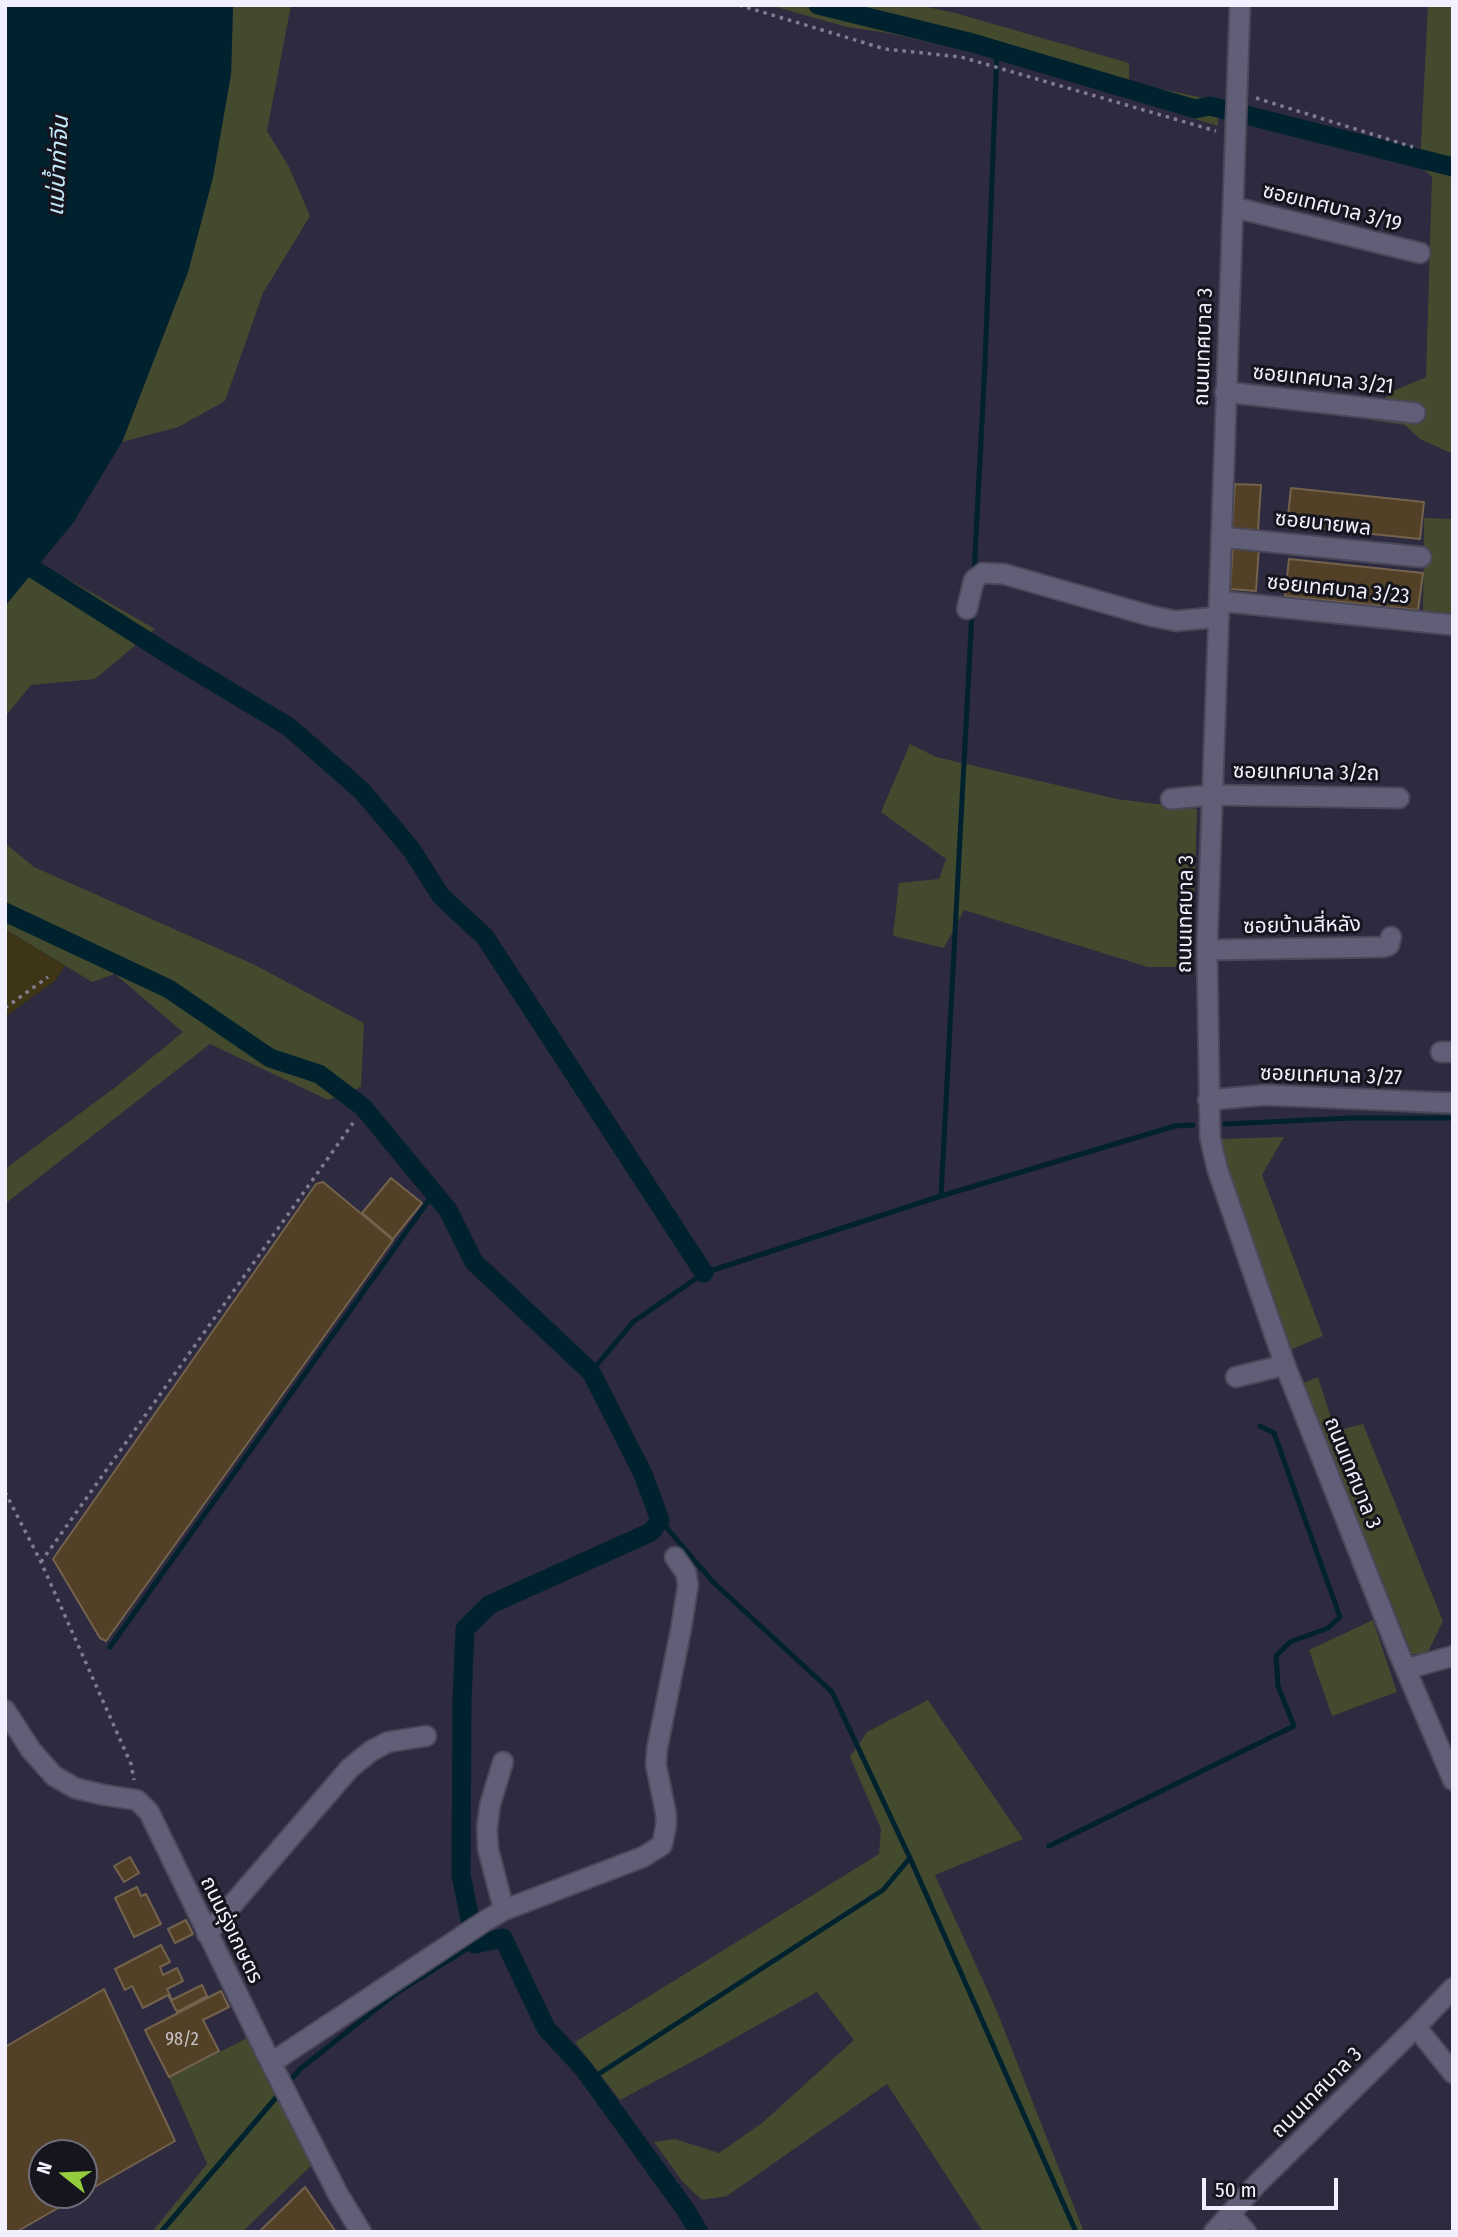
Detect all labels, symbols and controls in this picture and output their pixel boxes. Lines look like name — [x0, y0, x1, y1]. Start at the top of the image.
water label: แม่น้ำท่าจีน — [43, 115, 75, 217]
street label: ซอยเทศบาล 3/19 — [1260, 179, 1404, 237]
street label: ถนนเทศบาล 3 — [1189, 288, 1219, 406]
street label: ซอยเทศบาล 3/21 — [1251, 360, 1395, 400]
street label: ซอยนายพล — [1274, 506, 1372, 542]
street label: ซอยเทศบาล 3/23 — [1265, 570, 1411, 610]
street label: ซอยเทศบาล 3/2ถ — [1233, 759, 1379, 787]
street label: ถนนเทศบาล 3 — [1172, 855, 1200, 973]
street label: ซอยบ้านสี่หลัง — [1243, 912, 1361, 940]
street label: ซอยเทศบาล 3/27 — [1260, 1061, 1402, 1091]
street label: ถนนเทศบาล 3 — [1318, 1413, 1386, 1533]
street label: ถนนรุ่งเกษตร — [194, 1872, 268, 1988]
house number: 98/2 — [165, 2029, 199, 2051]
street label: ถนนเทศบาล 3 — [1266, 2042, 1368, 2144]
north arrow — [28, 2139, 98, 2209]
text: N — [32, 2159, 57, 2177]
scale bar — [1206, 2164, 1342, 2208]
text: 50 m — [1215, 2177, 1257, 2203]

